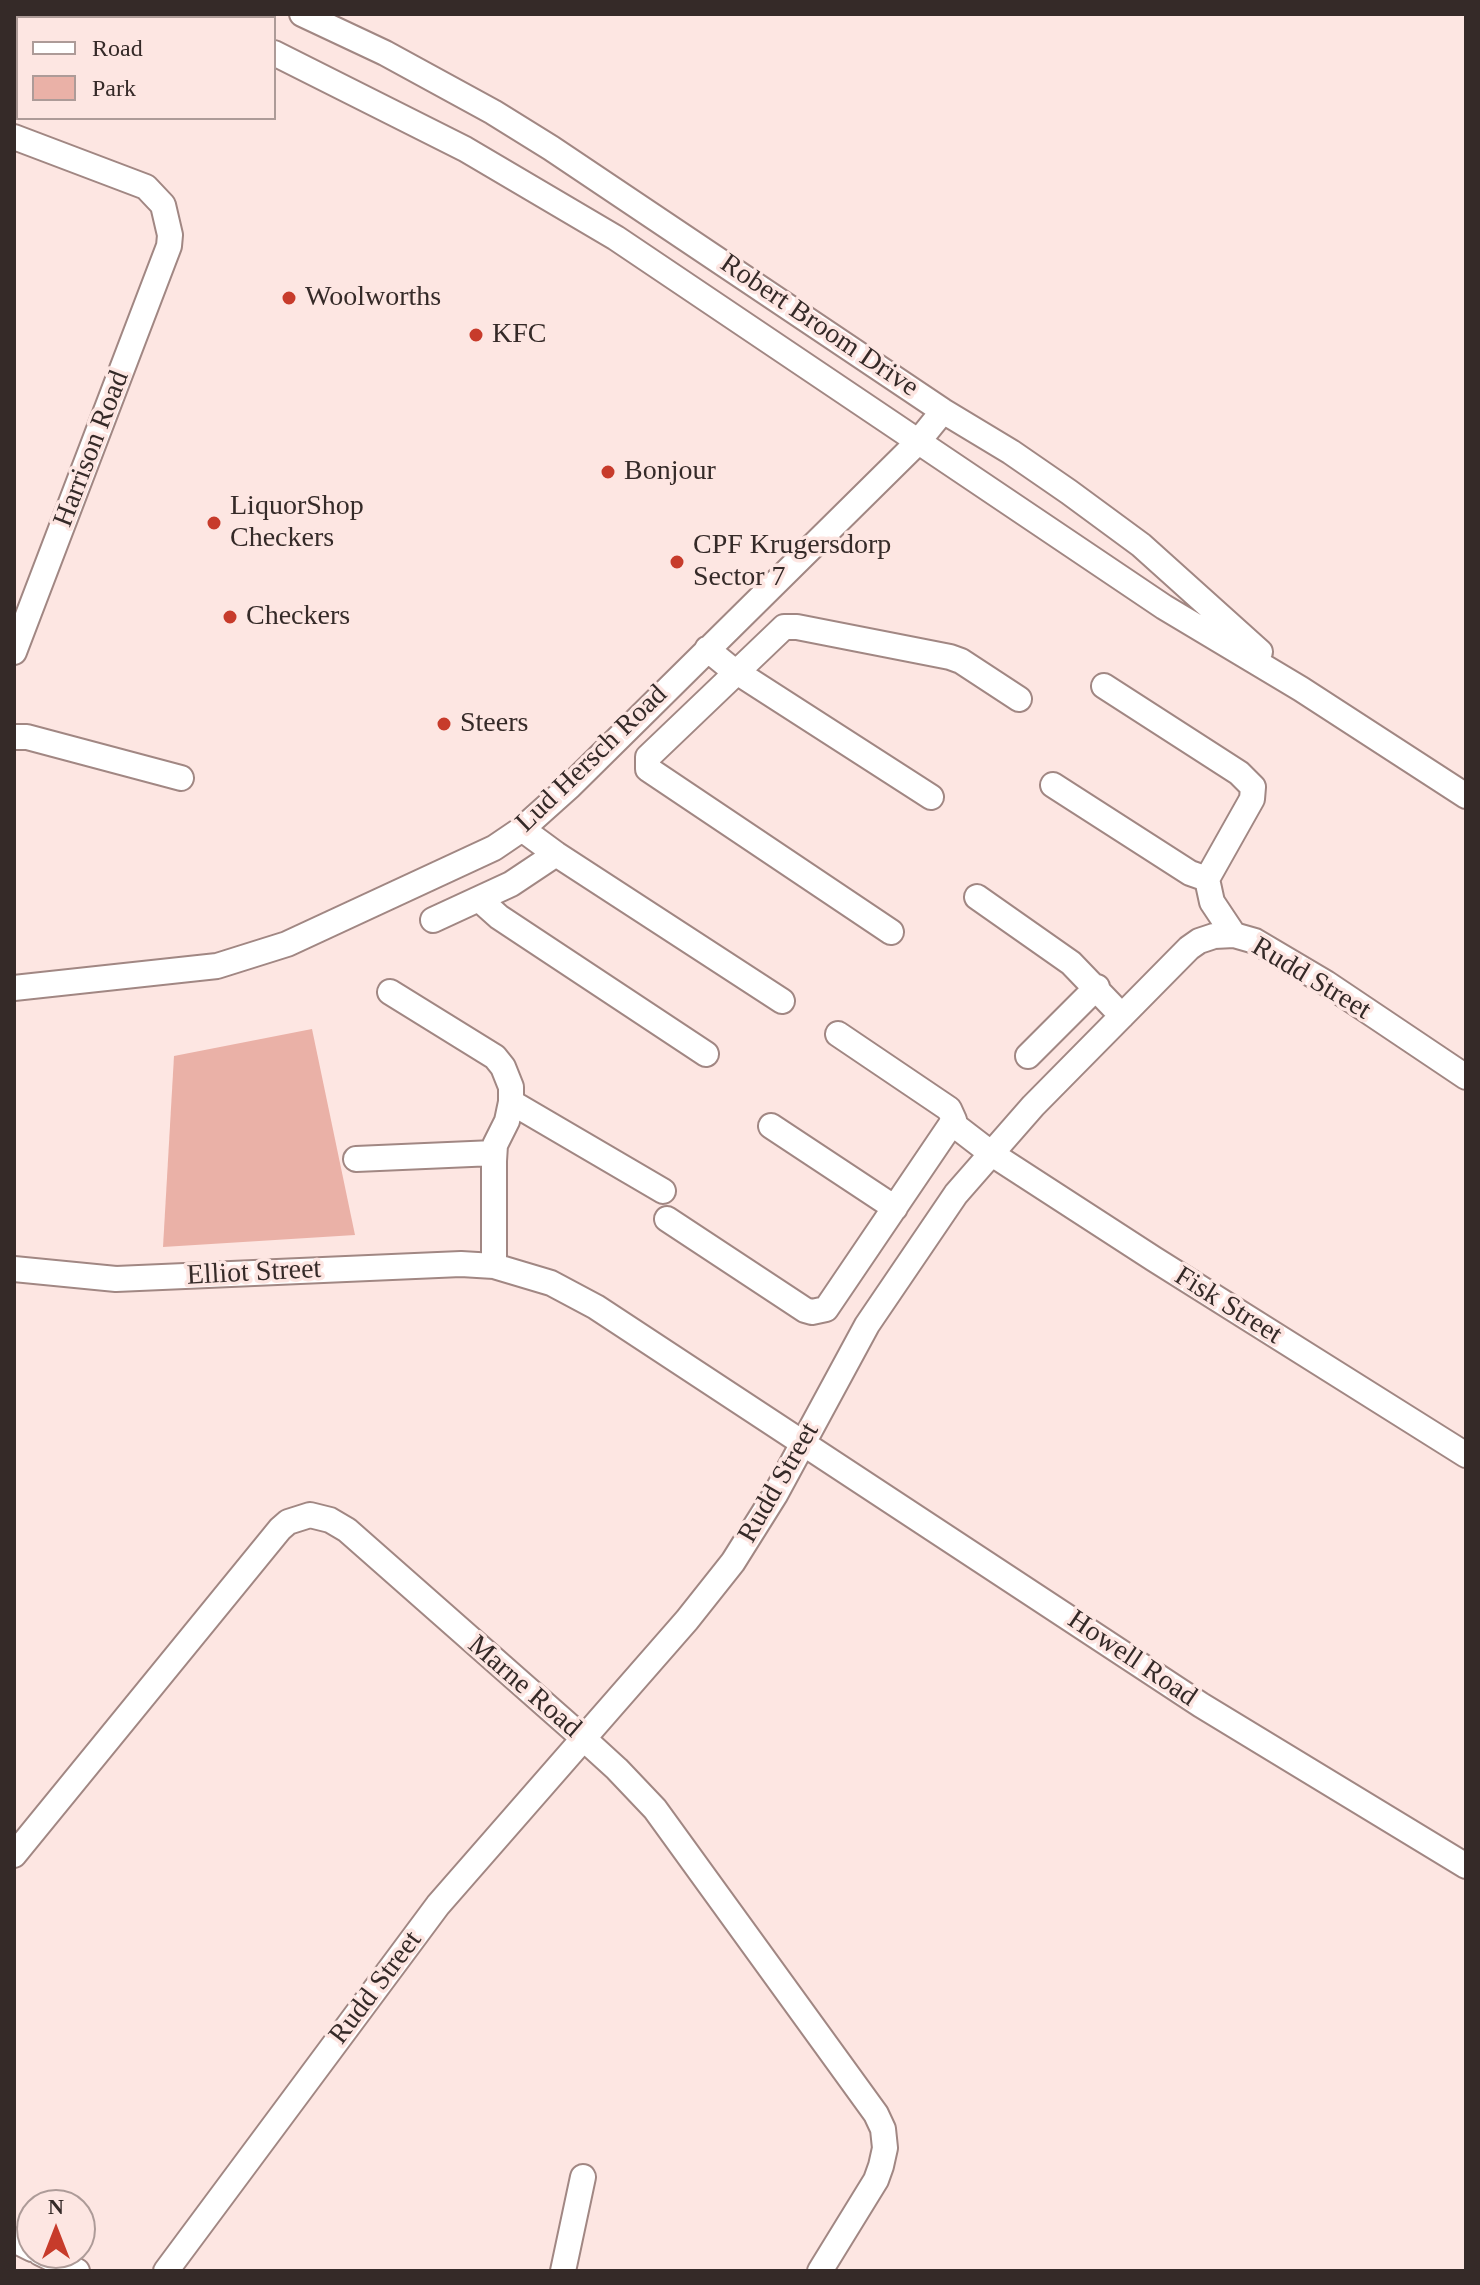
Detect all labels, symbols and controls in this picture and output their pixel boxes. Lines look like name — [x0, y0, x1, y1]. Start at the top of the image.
legend — [16, 16, 276, 120]
text: Road — [92, 35, 143, 61]
text: Park — [92, 75, 136, 101]
street label: Robert Broom Drive — [714, 247, 924, 405]
place label: Woolworths — [305, 281, 441, 315]
marker: Woolworths — [280, 289, 298, 307]
place label: KFC — [492, 318, 546, 352]
marker: KFC — [467, 326, 485, 344]
street label: Harrison Road — [47, 366, 137, 532]
place label: Bonjour — [624, 455, 716, 489]
marker: Bonjour — [599, 463, 617, 481]
place label: LiquorShop Checkers — [230, 490, 364, 556]
marker: LiquorShop Checkers — [205, 514, 223, 532]
place label: CPF Krugersdorp Sector 7 — [693, 529, 891, 595]
marker: CPF Krugersdorp Sector 7 — [668, 553, 686, 571]
place label: Checkers — [246, 600, 350, 634]
marker: Checkers — [221, 608, 239, 626]
street label: Lud Hersch Road — [509, 678, 675, 840]
place label: Steers — [460, 707, 528, 741]
marker: Steers — [435, 715, 453, 733]
street label: Rudd Street — [1245, 930, 1377, 1028]
street label: Elliot Street — [186, 1253, 322, 1293]
street label: Fisk Street — [1168, 1260, 1288, 1352]
street label: Rudd Street — [731, 1417, 827, 1549]
street label: Howell Road — [1061, 1604, 1203, 1714]
street label: Marne Road — [460, 1629, 588, 1745]
street label: Rudd Street — [323, 1925, 429, 2051]
north arrow — [16, 2189, 96, 2269]
text: N — [48, 2194, 64, 2219]

